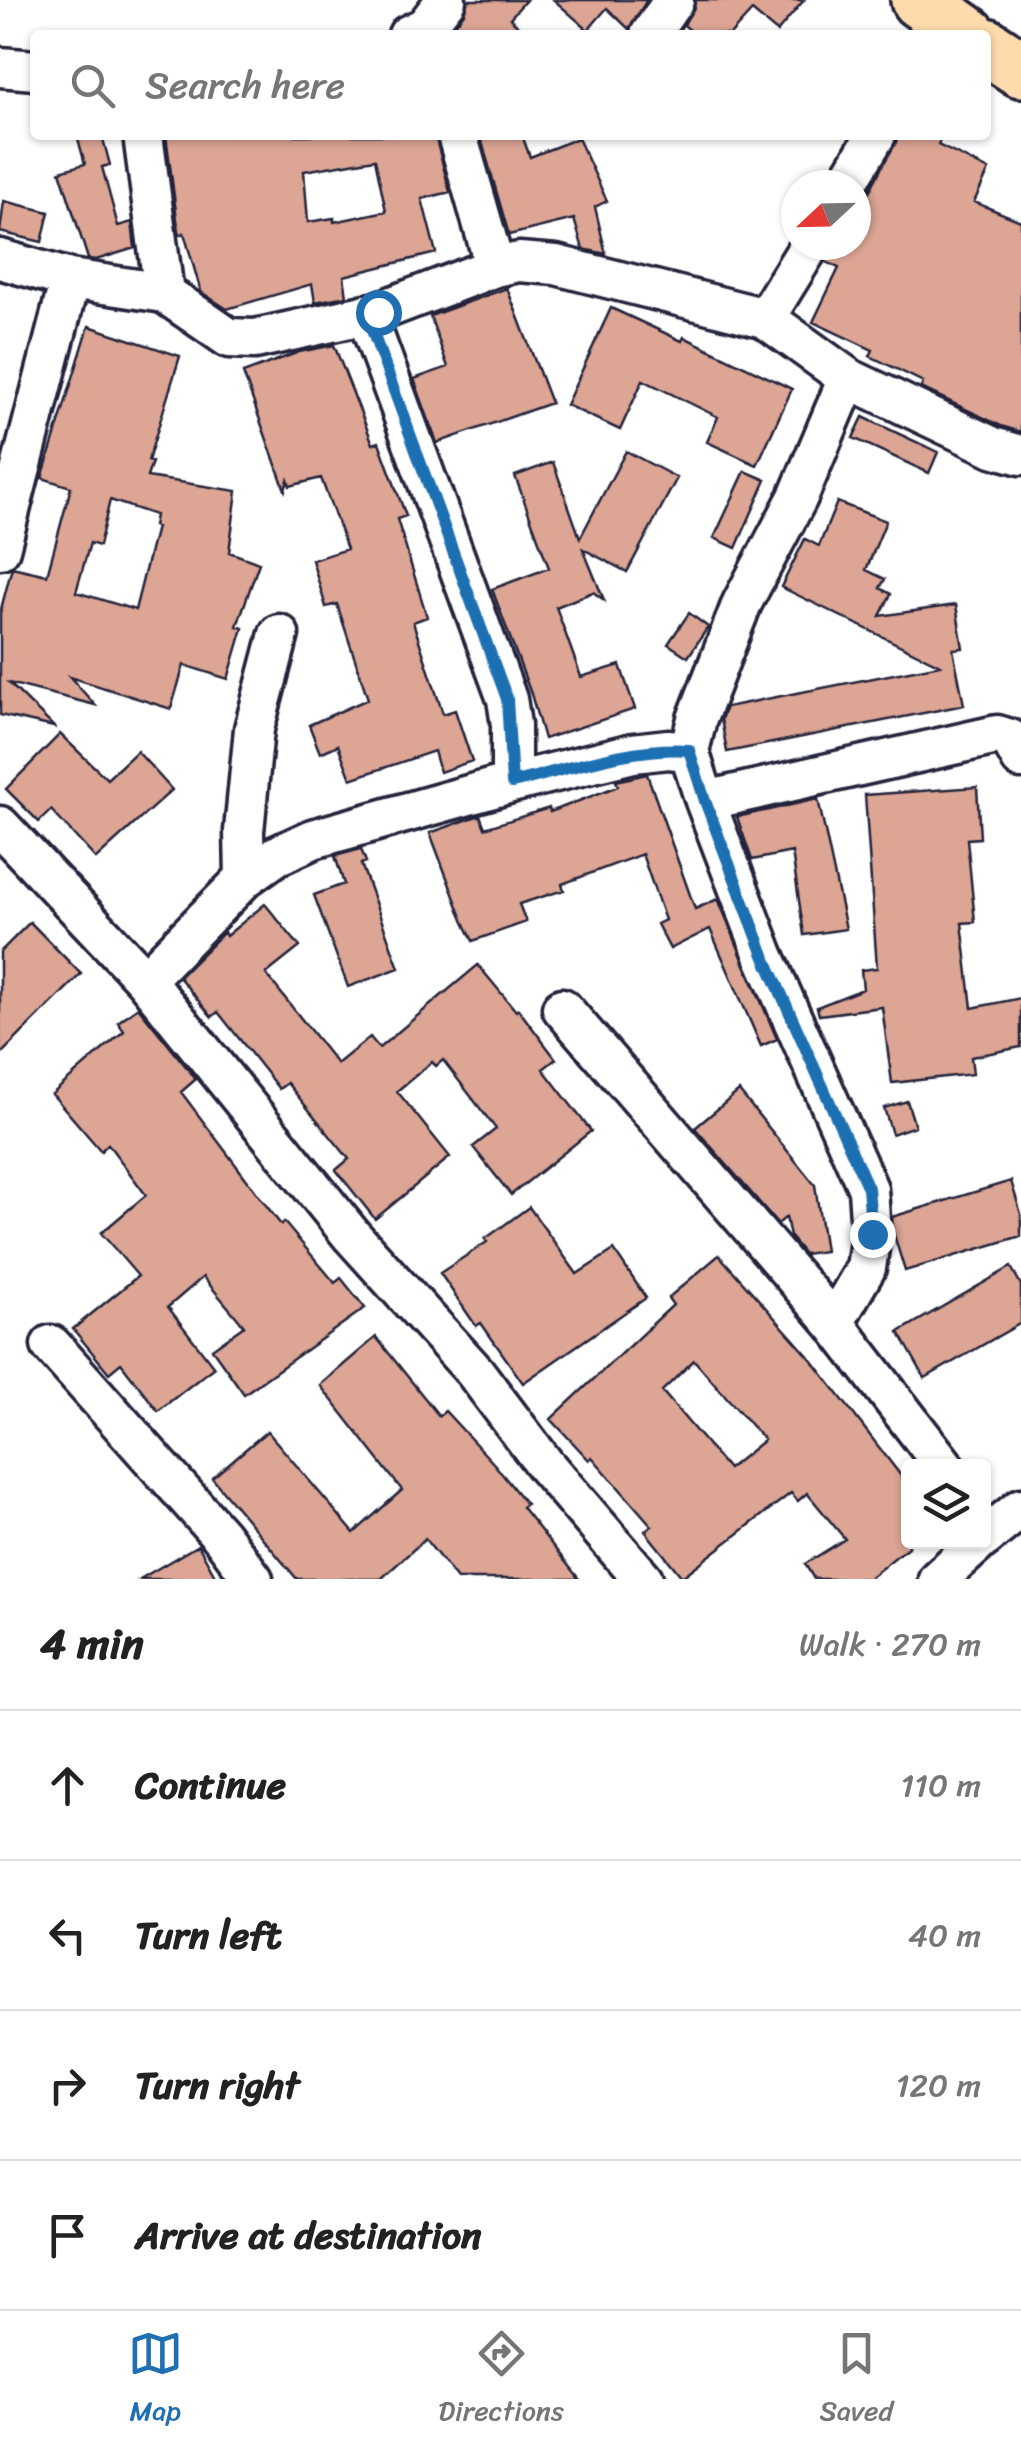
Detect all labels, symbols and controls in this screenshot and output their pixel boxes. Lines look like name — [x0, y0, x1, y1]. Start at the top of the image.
search box — [30, 30, 991, 140]
text: Search here — [145, 52, 345, 119]
icon: search — [65, 58, 120, 113]
north arrow — [781, 170, 871, 260]
route start — [356, 290, 402, 336]
route end — [850, 1212, 896, 1258]
map controls — [901, 1459, 991, 1549]
button: layers — [901, 1459, 991, 1549]
text: 4 min — [40, 1607, 144, 1681]
text: Walk · 270 m — [799, 1616, 981, 1673]
text: Continue — [135, 1752, 286, 1819]
text: 110 m — [900, 1757, 981, 1814]
icon: ahead — [40, 1758, 95, 1813]
text: Turn left — [135, 1902, 281, 1969]
text: 40 m — [908, 1907, 981, 1964]
icon: left — [40, 1908, 95, 1963]
text: Turn right — [135, 2052, 300, 2119]
text: 120 m — [896, 2057, 981, 2114]
icon: right — [40, 2058, 95, 2113]
text: Arrive at destination — [135, 2202, 482, 2269]
icon: arrive — [40, 2208, 95, 2263]
tab: Map — [128, 2326, 183, 2435]
tab: Directions — [438, 2326, 564, 2435]
tab: Saved — [819, 2326, 893, 2435]

